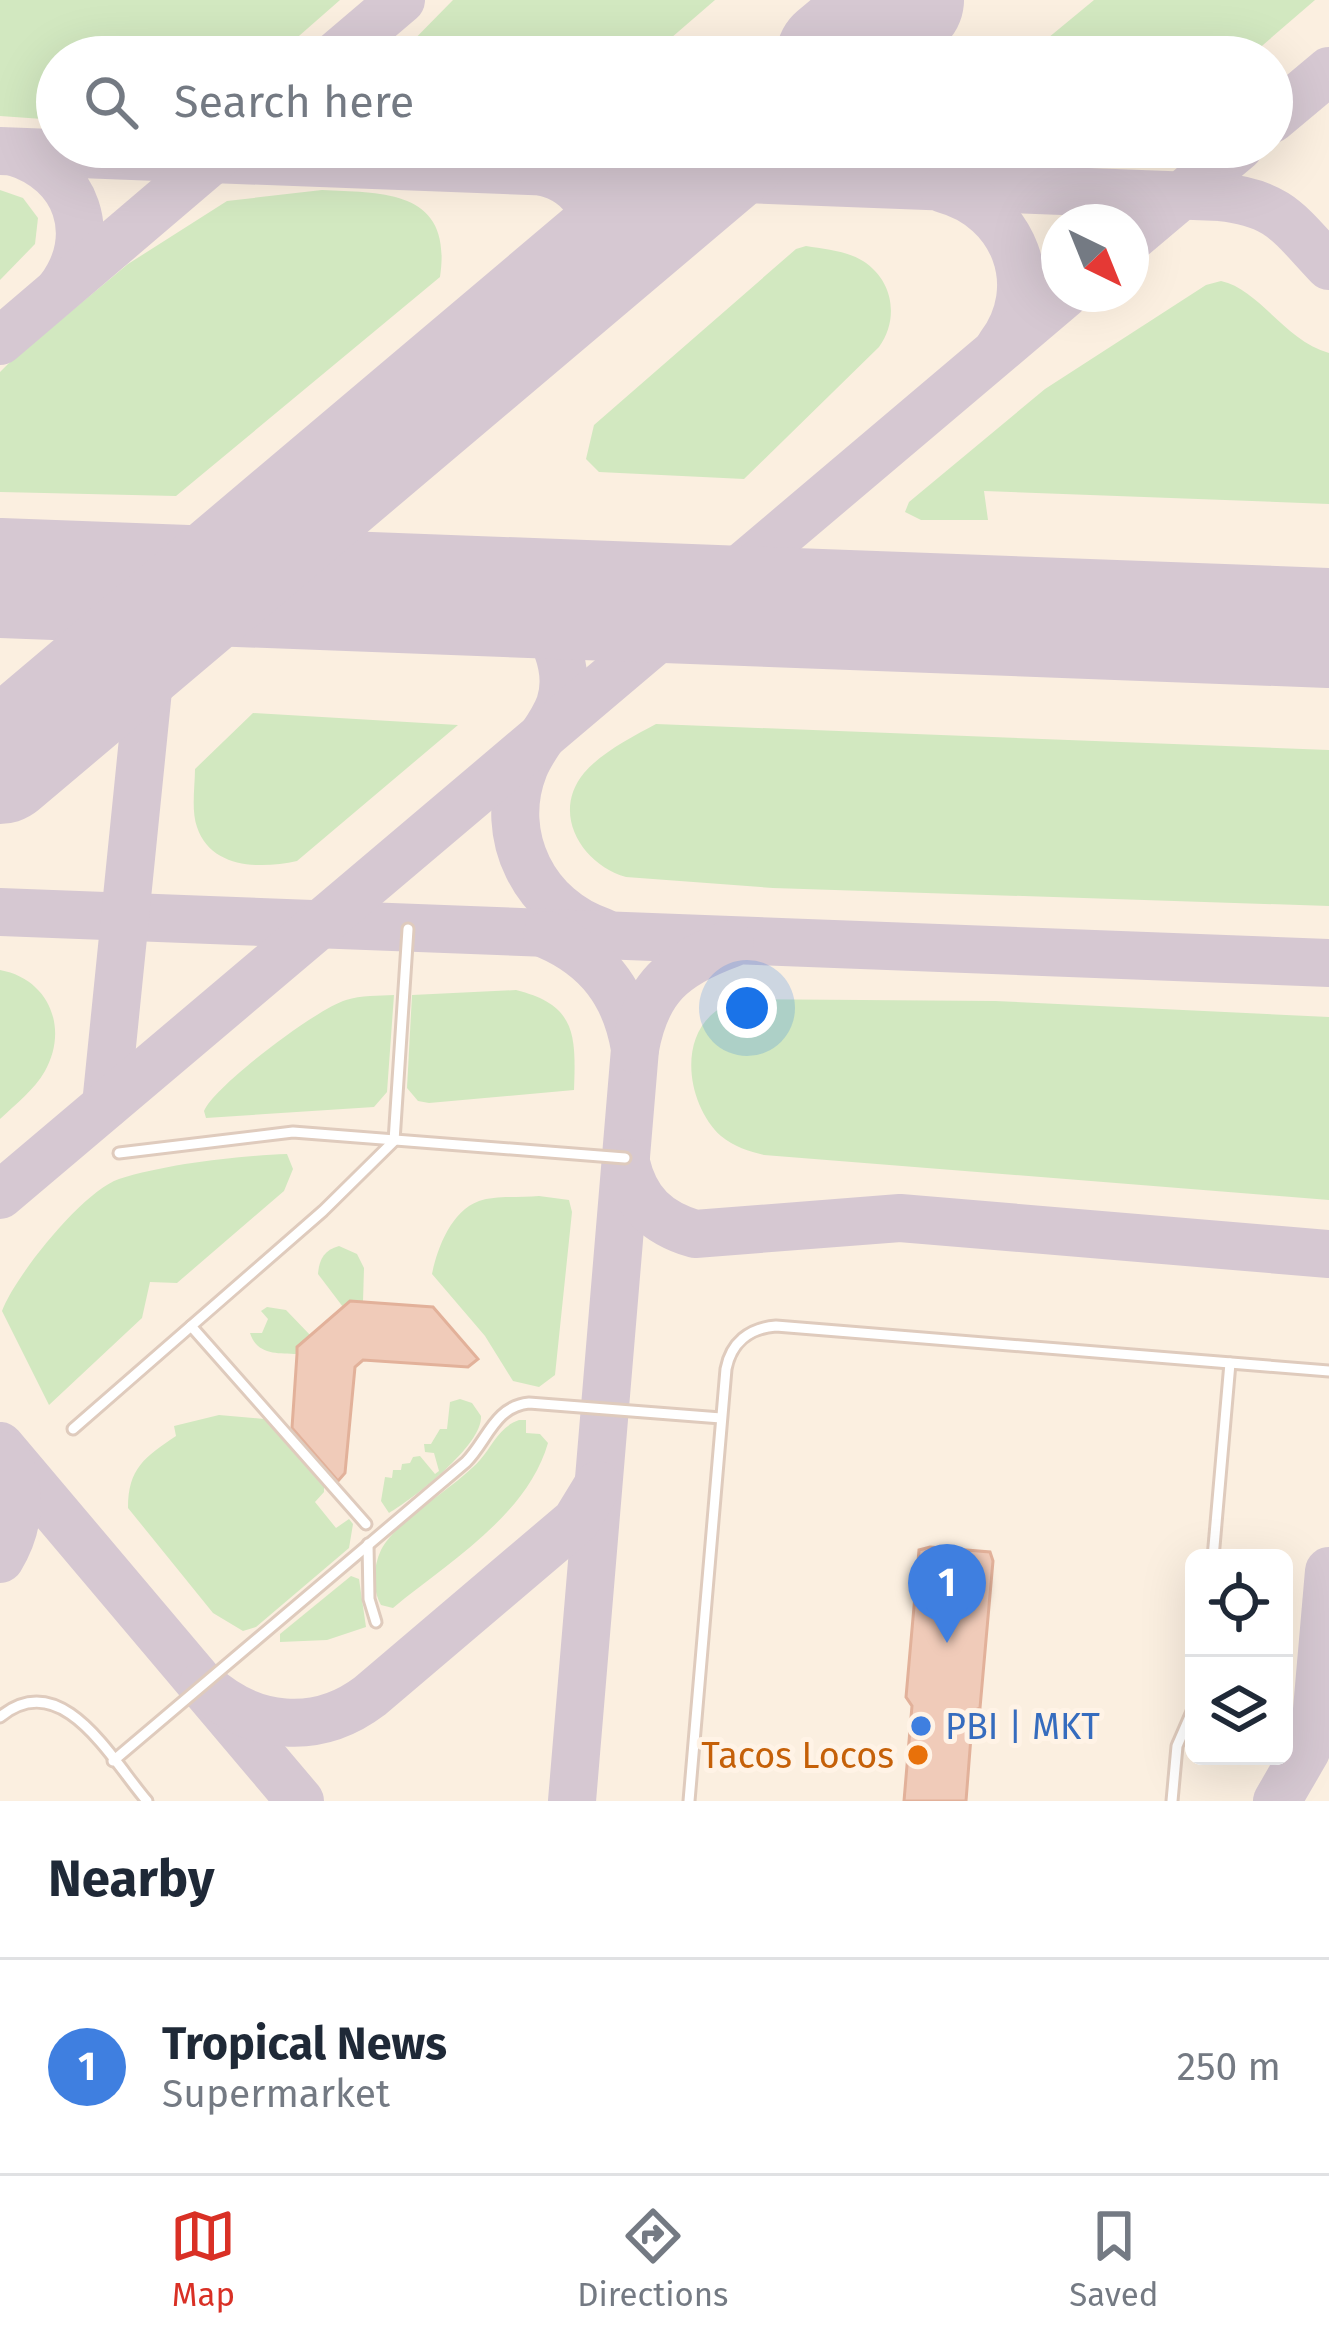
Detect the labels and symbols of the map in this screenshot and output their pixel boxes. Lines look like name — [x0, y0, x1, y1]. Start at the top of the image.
north arrow — [1041, 204, 1149, 312]
your location — [717, 978, 777, 1038]
pin: 1 — [908, 1544, 986, 1643]
place label: PBI | MKT — [945, 1705, 1100, 1749]
marker: PBI | MKT — [908, 1713, 934, 1739]
place label: Tacos Locos — [701, 1734, 894, 1778]
marker: Tacos Locos — [905, 1742, 931, 1768]

